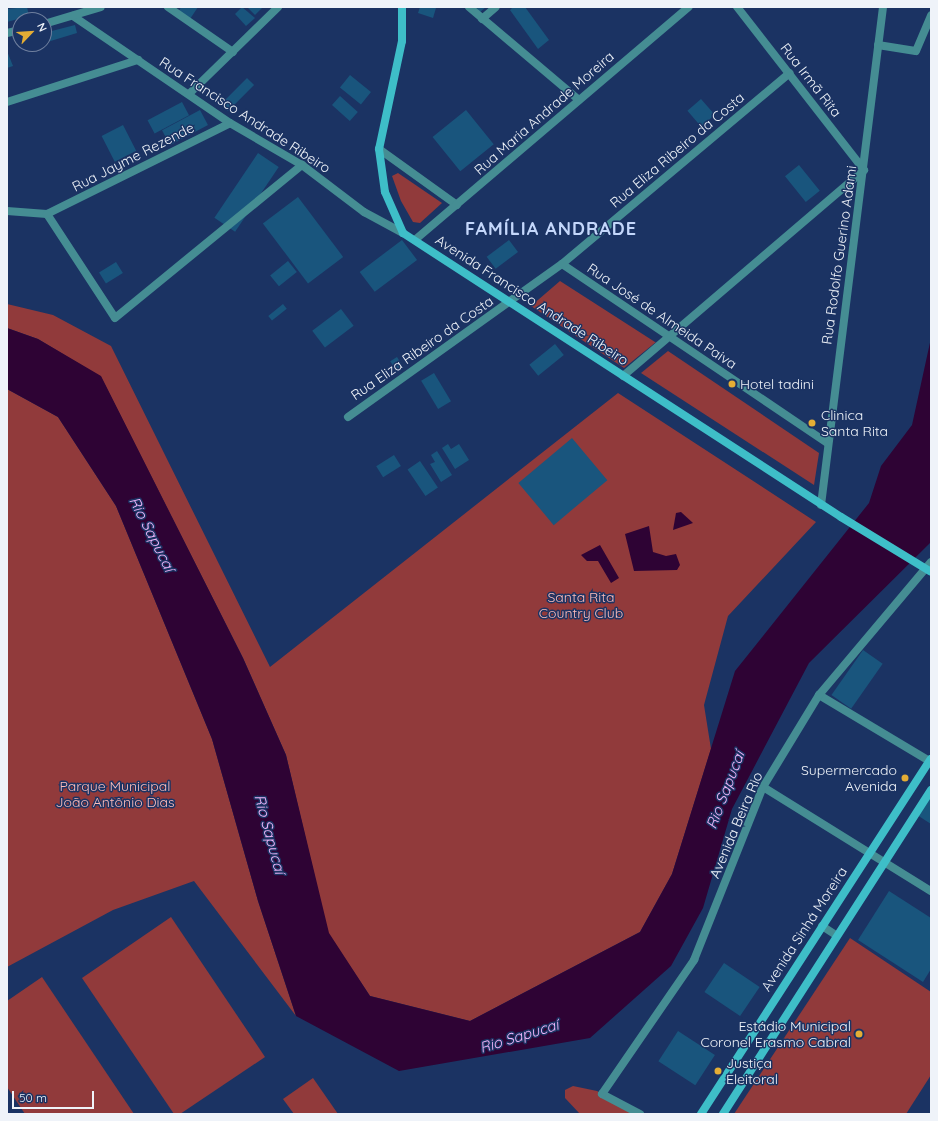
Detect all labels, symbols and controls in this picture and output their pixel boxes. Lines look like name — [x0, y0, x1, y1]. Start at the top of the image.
north arrow — [12, 12, 52, 52]
text: N — [34, 21, 50, 34]
street label: Rua Irmã Rita — [777, 40, 845, 120]
street label: Rua Maria Andrade Moreira — [471, 48, 617, 178]
street label: Rua Francisco Andrade Ribeiro — [156, 53, 334, 177]
street label: Rua Eliza Ribeiro da Costa — [606, 89, 748, 211]
street label: Rua Jayme Rezende — [69, 119, 197, 195]
street label: Rua Rodolfo Guerino Adami — [818, 165, 860, 345]
district label: FAMÍLIA ANDRADE — [465, 218, 637, 240]
street label: Avenida Francisco Andrade Ribeiro — [432, 231, 632, 369]
street label: Rua José de Almeida Paiva — [584, 260, 740, 372]
street label: Rua Eliza Ribeiro da Costa — [348, 292, 496, 404]
place label: Hotel tadini — [740, 376, 814, 392]
marker: Hotel tadini — [727, 379, 737, 389]
place label: Clinica Santa Rita — [821, 407, 888, 440]
marker: Clinica Santa Rita — [806, 417, 818, 429]
water label: Rio Sapucaí — [125, 494, 179, 574]
park label: Santa Rita Country Club — [539, 589, 623, 622]
water label: Rio Sapucaí — [702, 749, 748, 831]
place label: Supermercado Avenida — [801, 762, 897, 794]
street label: Avenida Beira Rio — [706, 769, 766, 881]
marker: Supermercado Avenida — [900, 773, 910, 783]
park label: Parque Municipal João Antônio Dias — [55, 778, 175, 810]
water label: Rio Sapucaí — [251, 792, 289, 876]
street label: Avenida Sinhá Moreira — [758, 864, 850, 994]
water label: Rio Sapucaí — [477, 1015, 561, 1057]
place label: Estádio Municipal Coronel Erasmo Cabral — [701, 1018, 851, 1050]
marker: Estádio Municipal Coronel Erasmo Cabral — [854, 1029, 864, 1039]
place label: Justiça Eleitoral — [726, 1055, 778, 1088]
marker: Justiça Eleitoral — [713, 1066, 723, 1076]
scale bar — [14, 1083, 96, 1109]
text: 50 m — [19, 1090, 47, 1105]

